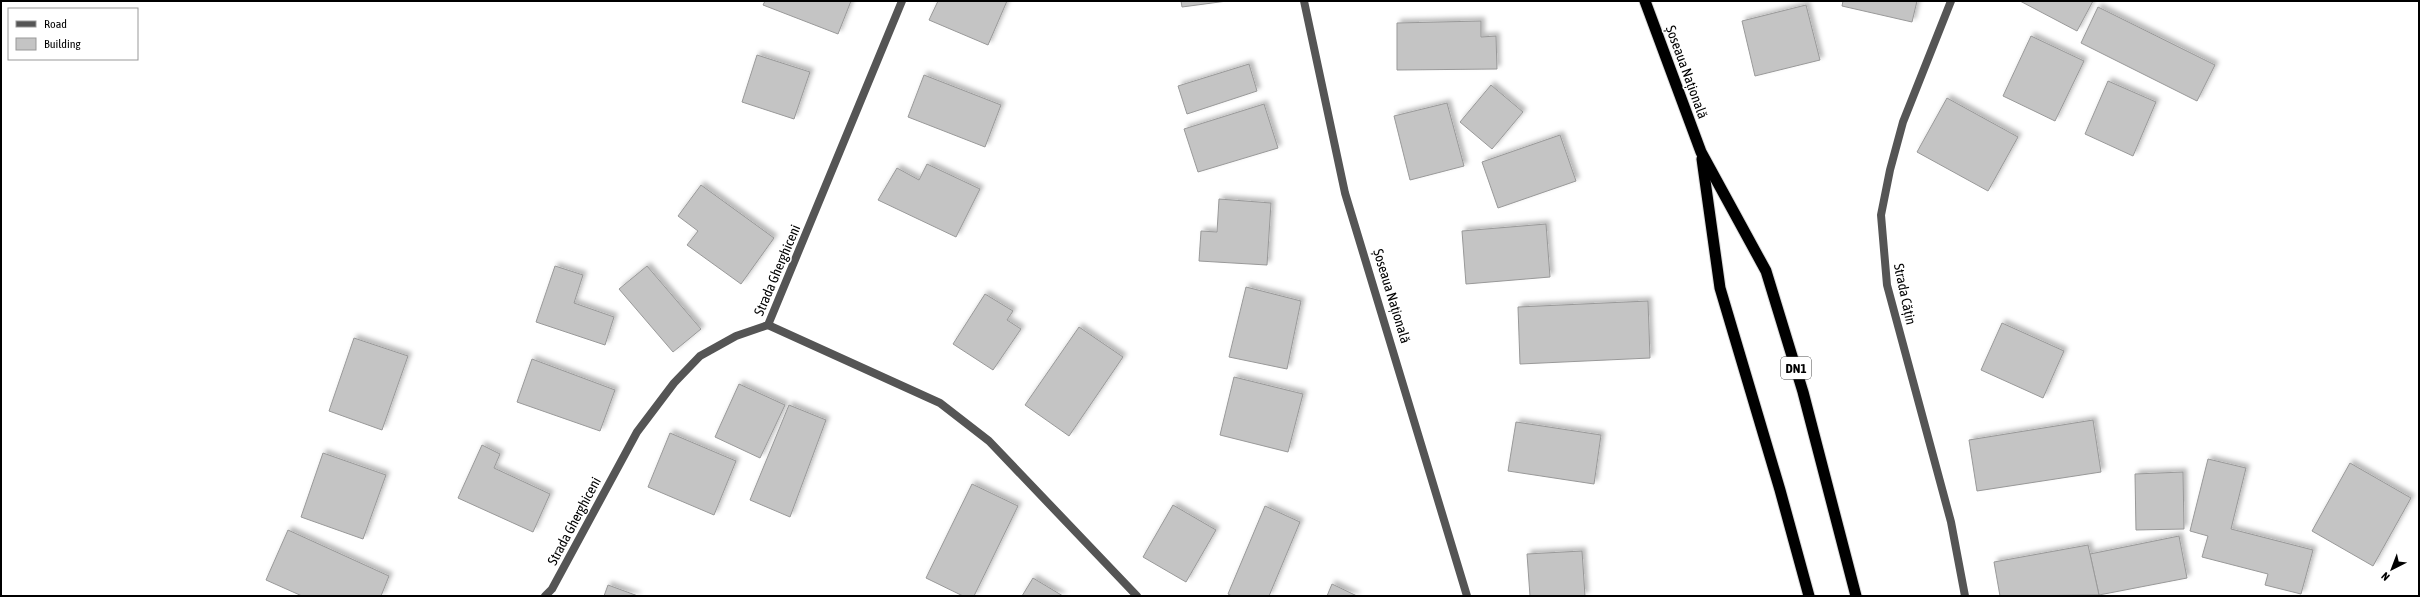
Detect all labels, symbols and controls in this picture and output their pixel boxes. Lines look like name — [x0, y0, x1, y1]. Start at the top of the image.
legend — [8, 8, 138, 60]
text: Road — [44, 17, 67, 31]
street label: Șoseaua Națională — [1663, 23, 1711, 121]
text: Building — [44, 37, 82, 51]
street label: Strada Gherghiceni — [751, 222, 803, 318]
street label: Șoseaua Națională — [1370, 247, 1414, 345]
street label: Strada Cățin — [1891, 262, 1919, 326]
road number: DN1 — [1781, 357, 1811, 379]
street label: Strada Gherghiceni — [544, 474, 604, 568]
north arrow — [2372, 549, 2412, 589]
text: N — [2379, 570, 2392, 583]

